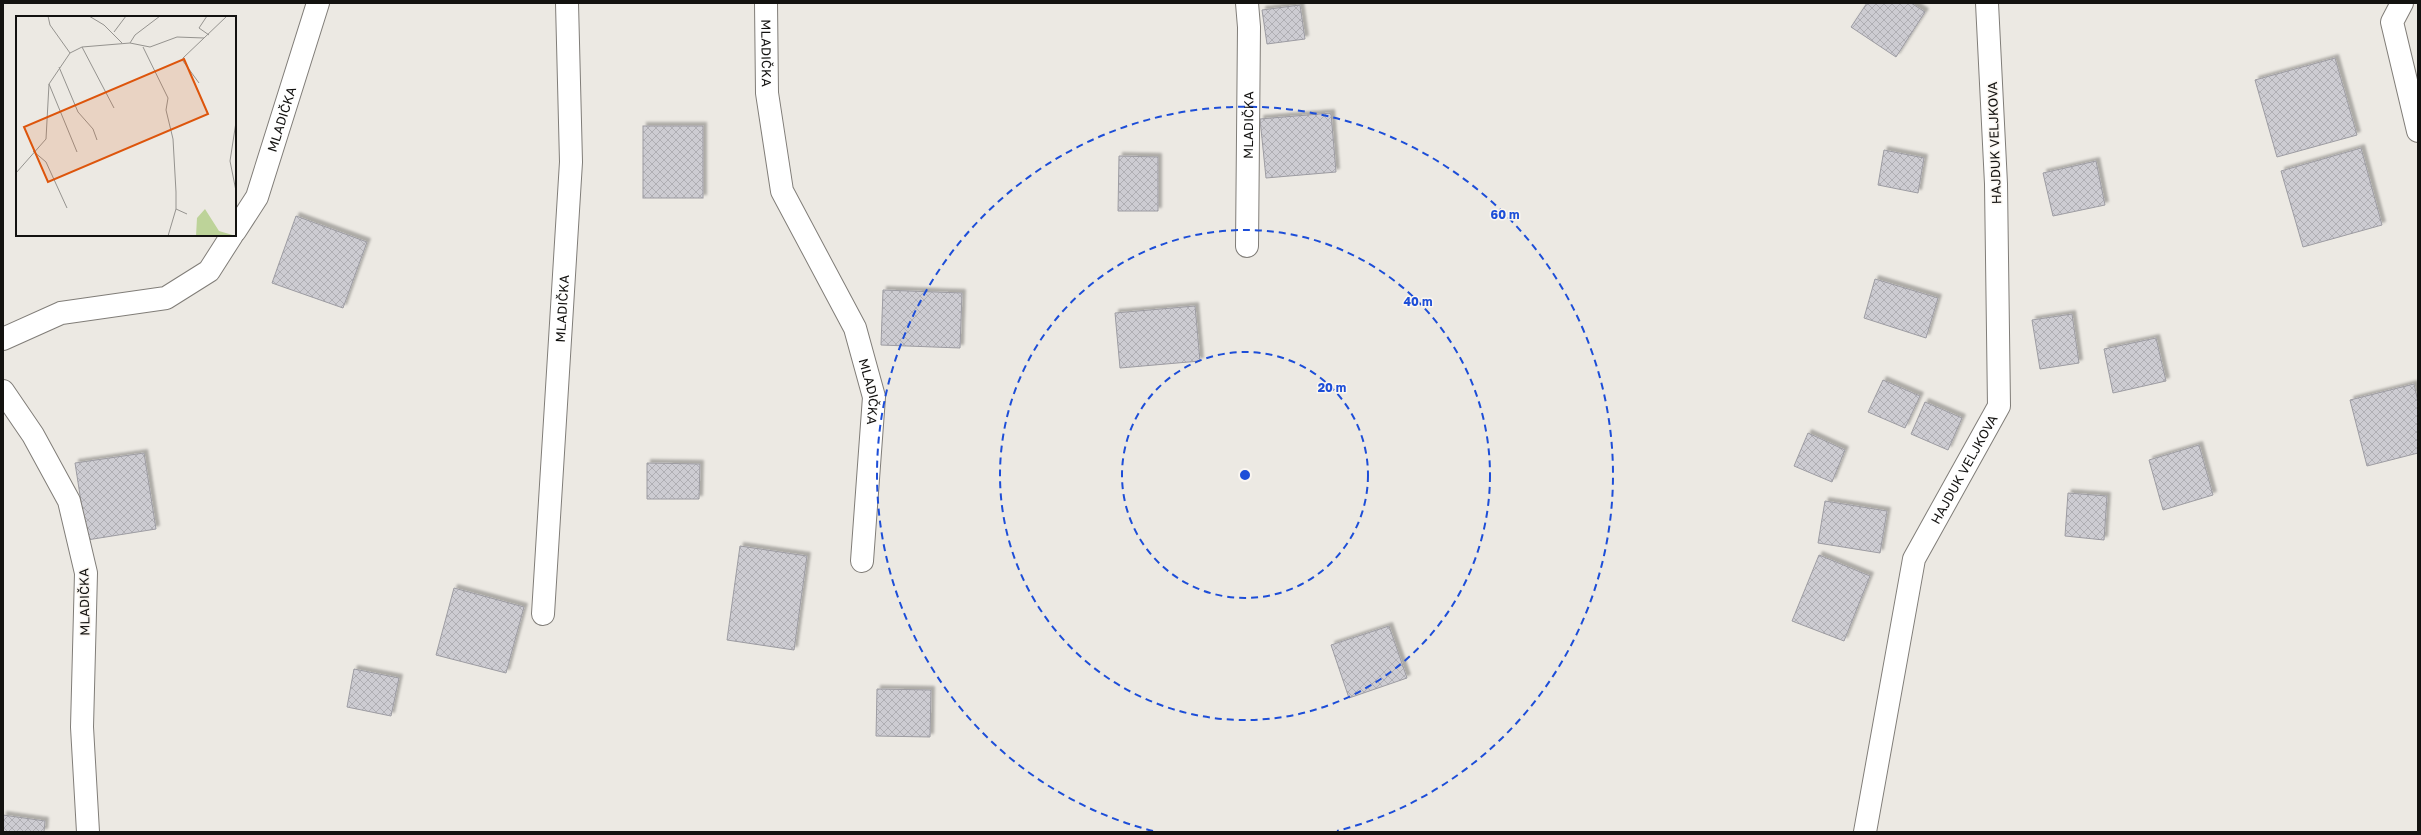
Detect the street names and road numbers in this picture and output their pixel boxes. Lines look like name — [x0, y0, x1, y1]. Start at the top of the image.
street label: MLADIČKA — [758, 19, 775, 87]
street label: HAJDUK VELJKOVA — [1984, 81, 2004, 204]
street label: MLADIČKA — [264, 84, 299, 154]
street label: MLADIČKA — [1240, 91, 1256, 159]
street label: MLADIČKA — [552, 274, 572, 343]
street label: MLADIČKA — [856, 356, 882, 426]
street label: HAJDUK VELJKOVA — [1927, 412, 2001, 527]
street label: MLADIČKA — [75, 568, 93, 636]

